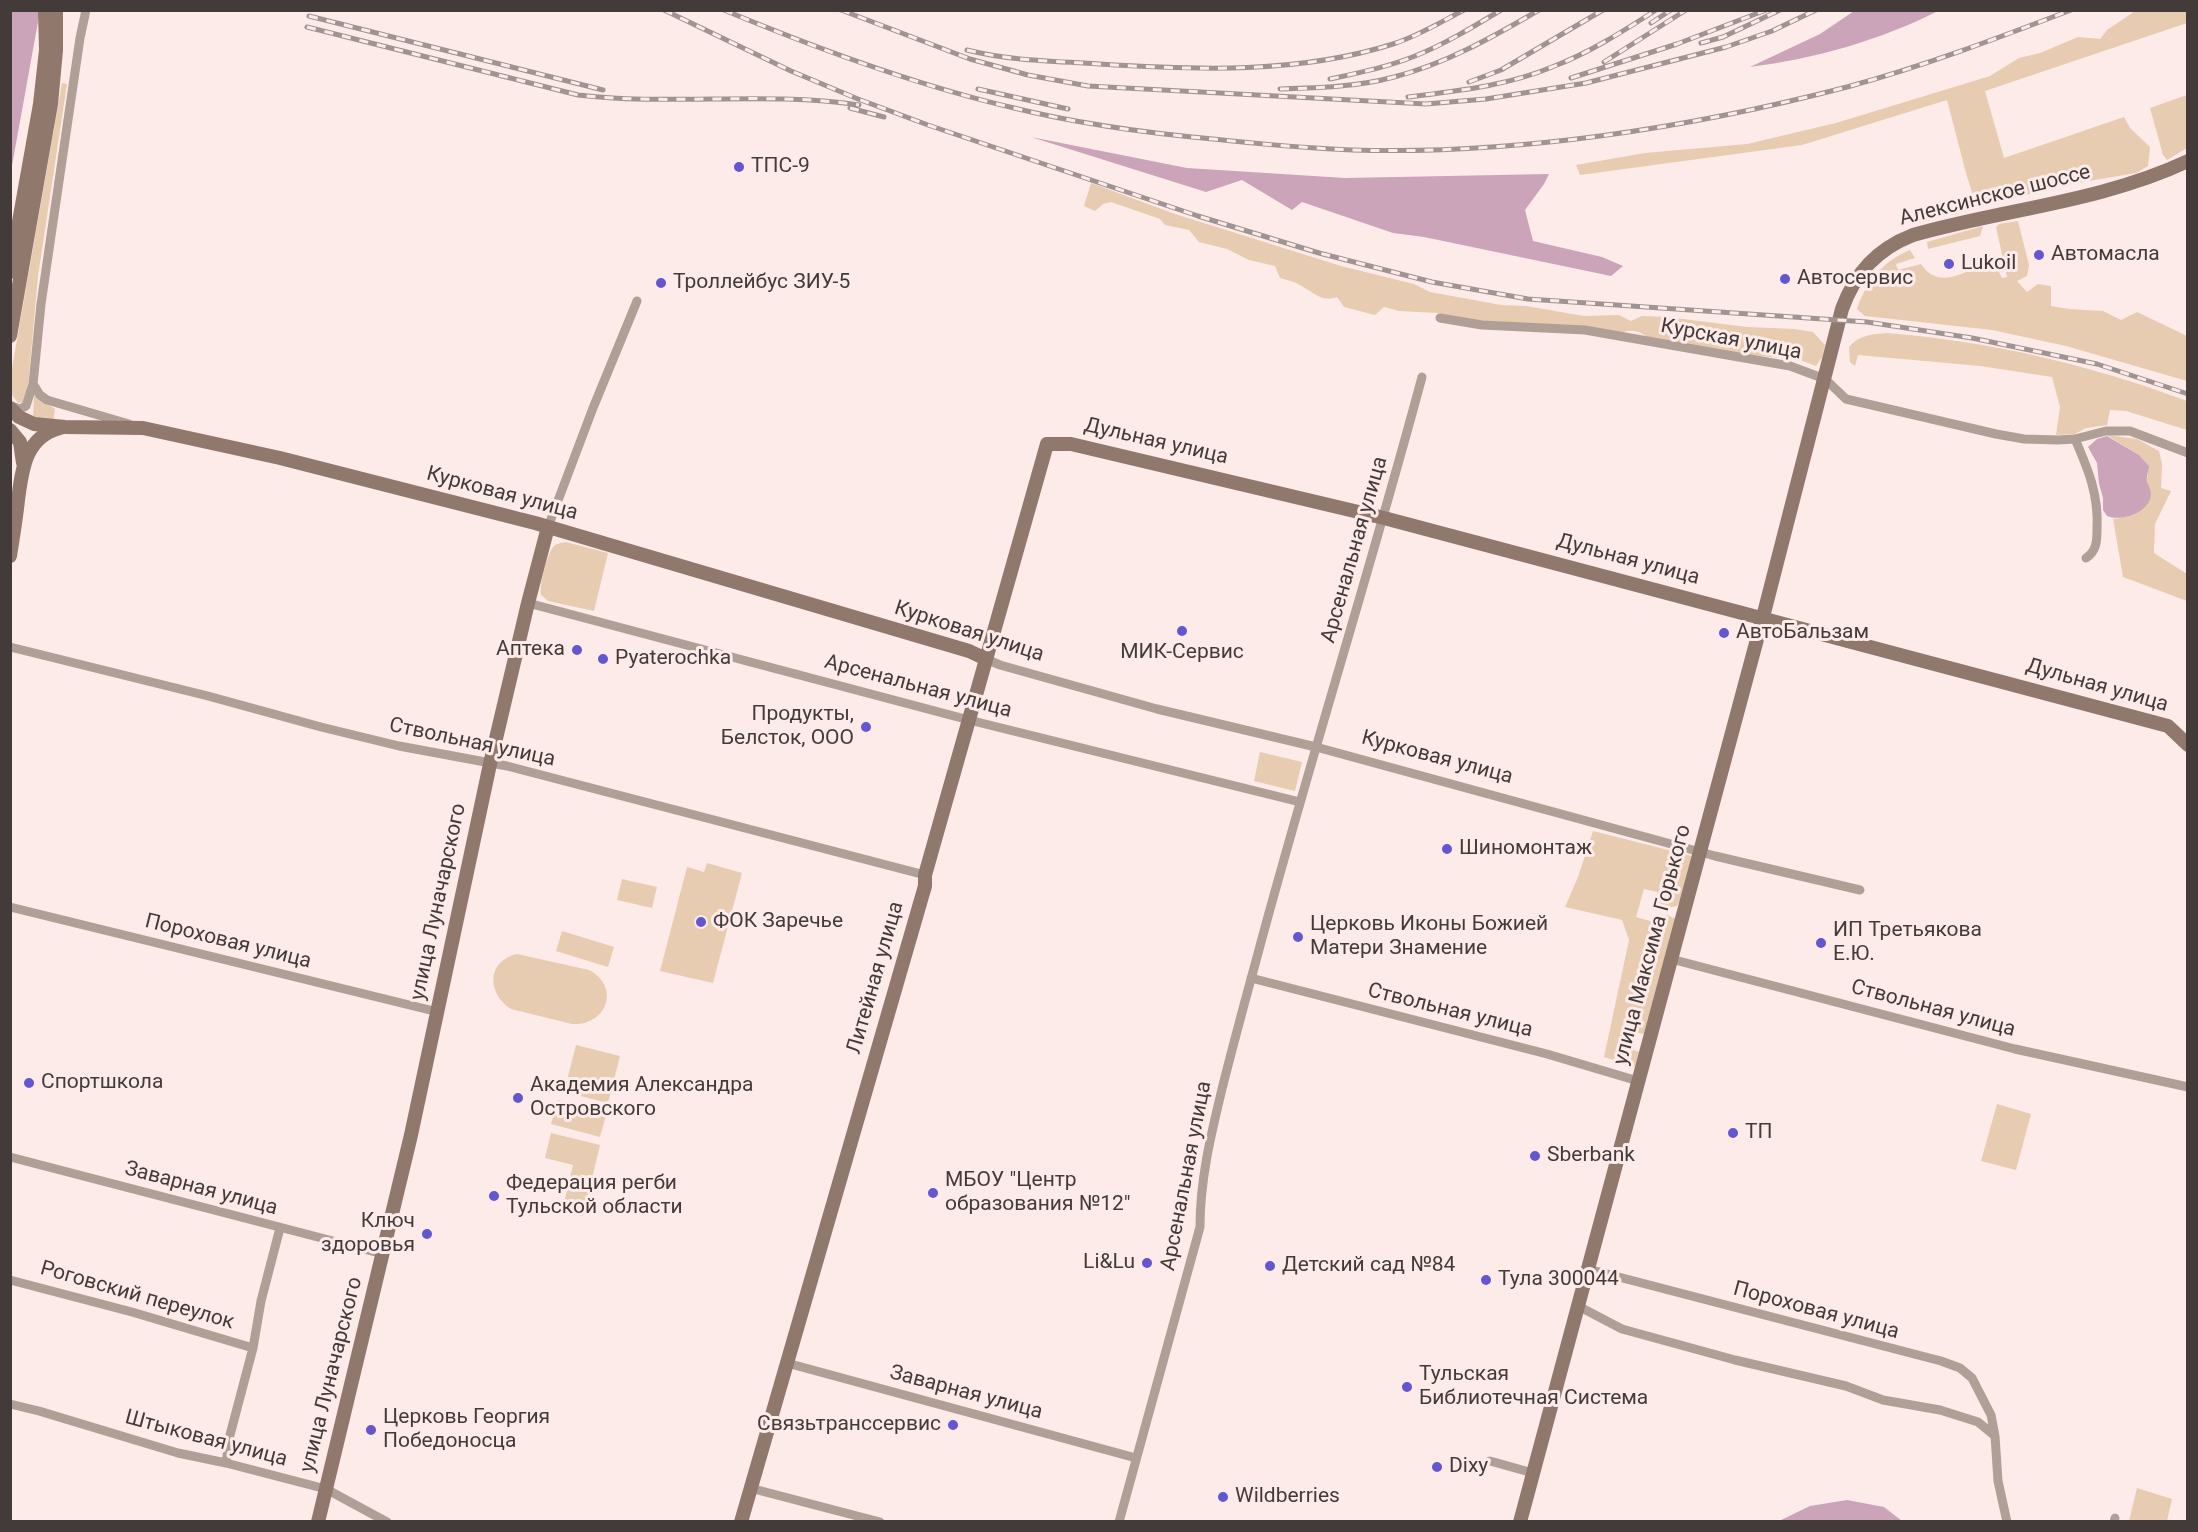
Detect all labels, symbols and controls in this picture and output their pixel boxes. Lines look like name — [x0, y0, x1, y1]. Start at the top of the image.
place label: ТПС-9 — [751, 154, 810, 180]
marker: ТПС-9 — [732, 160, 746, 174]
street label: Алексинское шоссе — [1897, 160, 2093, 232]
place label: Автомасла — [2051, 242, 2160, 268]
marker: Автомасла — [2032, 248, 2046, 262]
place label: Lukoil — [1961, 251, 2016, 277]
marker: Lukoil — [1942, 257, 1956, 271]
place label: Автосервис — [1797, 266, 1913, 292]
place label: Троллейбус ЗИУ-5 — [673, 270, 850, 296]
marker: Автосервис — [1778, 272, 1792, 286]
marker: Троллейбус ЗИУ-5 — [654, 276, 668, 290]
street label: Курская улица — [1658, 314, 1804, 366]
street label: Дульная улица — [1082, 413, 1230, 471]
street label: Арсенальная улица — [1316, 454, 1394, 646]
street label: Курковая улица — [424, 462, 580, 526]
street label: Дульная улица — [1554, 529, 1702, 591]
street label: Курковая улица — [891, 596, 1047, 668]
place label: АвтоБальзам — [1736, 620, 1869, 646]
marker: МИК-Сервис — [1175, 624, 1189, 638]
marker: АвтоБальзам — [1717, 626, 1731, 640]
place label: Аптека — [496, 637, 565, 663]
place label: МИК-Сервис — [1120, 640, 1244, 666]
marker: Аптека — [570, 643, 584, 657]
place label: Pyaterochka — [615, 646, 731, 672]
street label: Арсенальная улица — [822, 650, 1014, 724]
marker: Pyaterochka — [596, 652, 610, 666]
street label: Дульная улица — [2023, 654, 2171, 718]
place label: Продукты, Белсток, ООО — [721, 702, 854, 752]
street label: Ствольная улица — [387, 713, 557, 773]
marker: Продукты, Белсток, ООО — [859, 720, 873, 734]
street label: Курковая улица — [1359, 726, 1515, 790]
street label: улица Луначарского — [406, 801, 472, 1003]
street label: улица Максима Горького — [1609, 822, 1697, 1068]
place label: Шиномонтаж — [1459, 836, 1592, 862]
marker: Шиномонтаж — [1440, 842, 1454, 856]
street label: Литейная улица — [842, 899, 910, 1057]
street label: Пороховая улица — [142, 909, 314, 975]
place label: ФОК Заречье — [713, 909, 843, 935]
place label: Церковь Иконы Божией Матери Знамение — [1310, 912, 1548, 962]
marker: ФОК Заречье — [694, 915, 708, 929]
place label: ИП Третьякова Е.Ю. — [1833, 918, 1982, 968]
marker: Церковь Иконы Божией Матери Знамение — [1291, 930, 1305, 944]
marker: ИП Третьякова Е.Ю. — [1814, 936, 1828, 950]
street label: Ствольная улица — [1848, 975, 2018, 1043]
street label: Ствольная улица — [1365, 978, 1535, 1044]
place label: Спортшкола — [41, 1070, 163, 1096]
place label: Академия Александра Островского — [530, 1073, 753, 1123]
marker: Спортшкола — [22, 1076, 36, 1090]
street label: Арсенальная улица — [1156, 1079, 1218, 1273]
marker: Академия Александра Островского — [511, 1091, 525, 1105]
place label: ТП — [1745, 1120, 1773, 1146]
marker: ТП — [1726, 1126, 1740, 1140]
place label: Sberbank — [1547, 1143, 1635, 1169]
marker: Sberbank — [1528, 1149, 1542, 1163]
street label: Заварная улица — [122, 1157, 280, 1221]
place label: МБОУ "Центр образования №12" — [945, 1168, 1131, 1218]
place label: Федерация регби Тульской области — [506, 1171, 683, 1221]
marker: МБОУ "Центр образования №12" — [926, 1186, 940, 1200]
marker: Федерация регби Тульской области — [487, 1189, 501, 1203]
place label: Ключ здоровья — [321, 1209, 415, 1259]
marker: Ключ здоровья — [420, 1227, 434, 1241]
place label: Li&Lu — [1083, 1250, 1135, 1276]
place label: Детский сад №84 — [1282, 1253, 1455, 1279]
street label: Роговский переулок — [37, 1256, 237, 1336]
marker: Li&Lu — [1140, 1256, 1154, 1270]
marker: Детский сад №84 — [1263, 1259, 1277, 1273]
place label: Тула 300044 — [1498, 1267, 1619, 1293]
marker: Тула 300044 — [1479, 1273, 1493, 1287]
street label: улица Луначарского — [296, 1275, 368, 1475]
street label: Пороховая улица — [1730, 1277, 1902, 1345]
street label: Заварная улица — [887, 1361, 1045, 1425]
place label: Тульская Библиотечная Система — [1419, 1362, 1648, 1412]
marker: Тульская Библиотечная Система — [1400, 1380, 1414, 1394]
street label: Штыковая улица — [122, 1405, 290, 1473]
place label: Церковь Георгия Победоносца — [383, 1405, 550, 1455]
place label: Связьтранссервис — [757, 1412, 941, 1438]
marker: Связьтранссервис — [946, 1418, 960, 1432]
marker: Церковь Георгия Победоносца — [364, 1423, 378, 1437]
place label: Dixy — [1449, 1454, 1488, 1480]
marker: Dixy — [1430, 1460, 1444, 1474]
place label: Wildberries — [1235, 1484, 1340, 1510]
marker: Wildberries — [1216, 1490, 1230, 1504]

